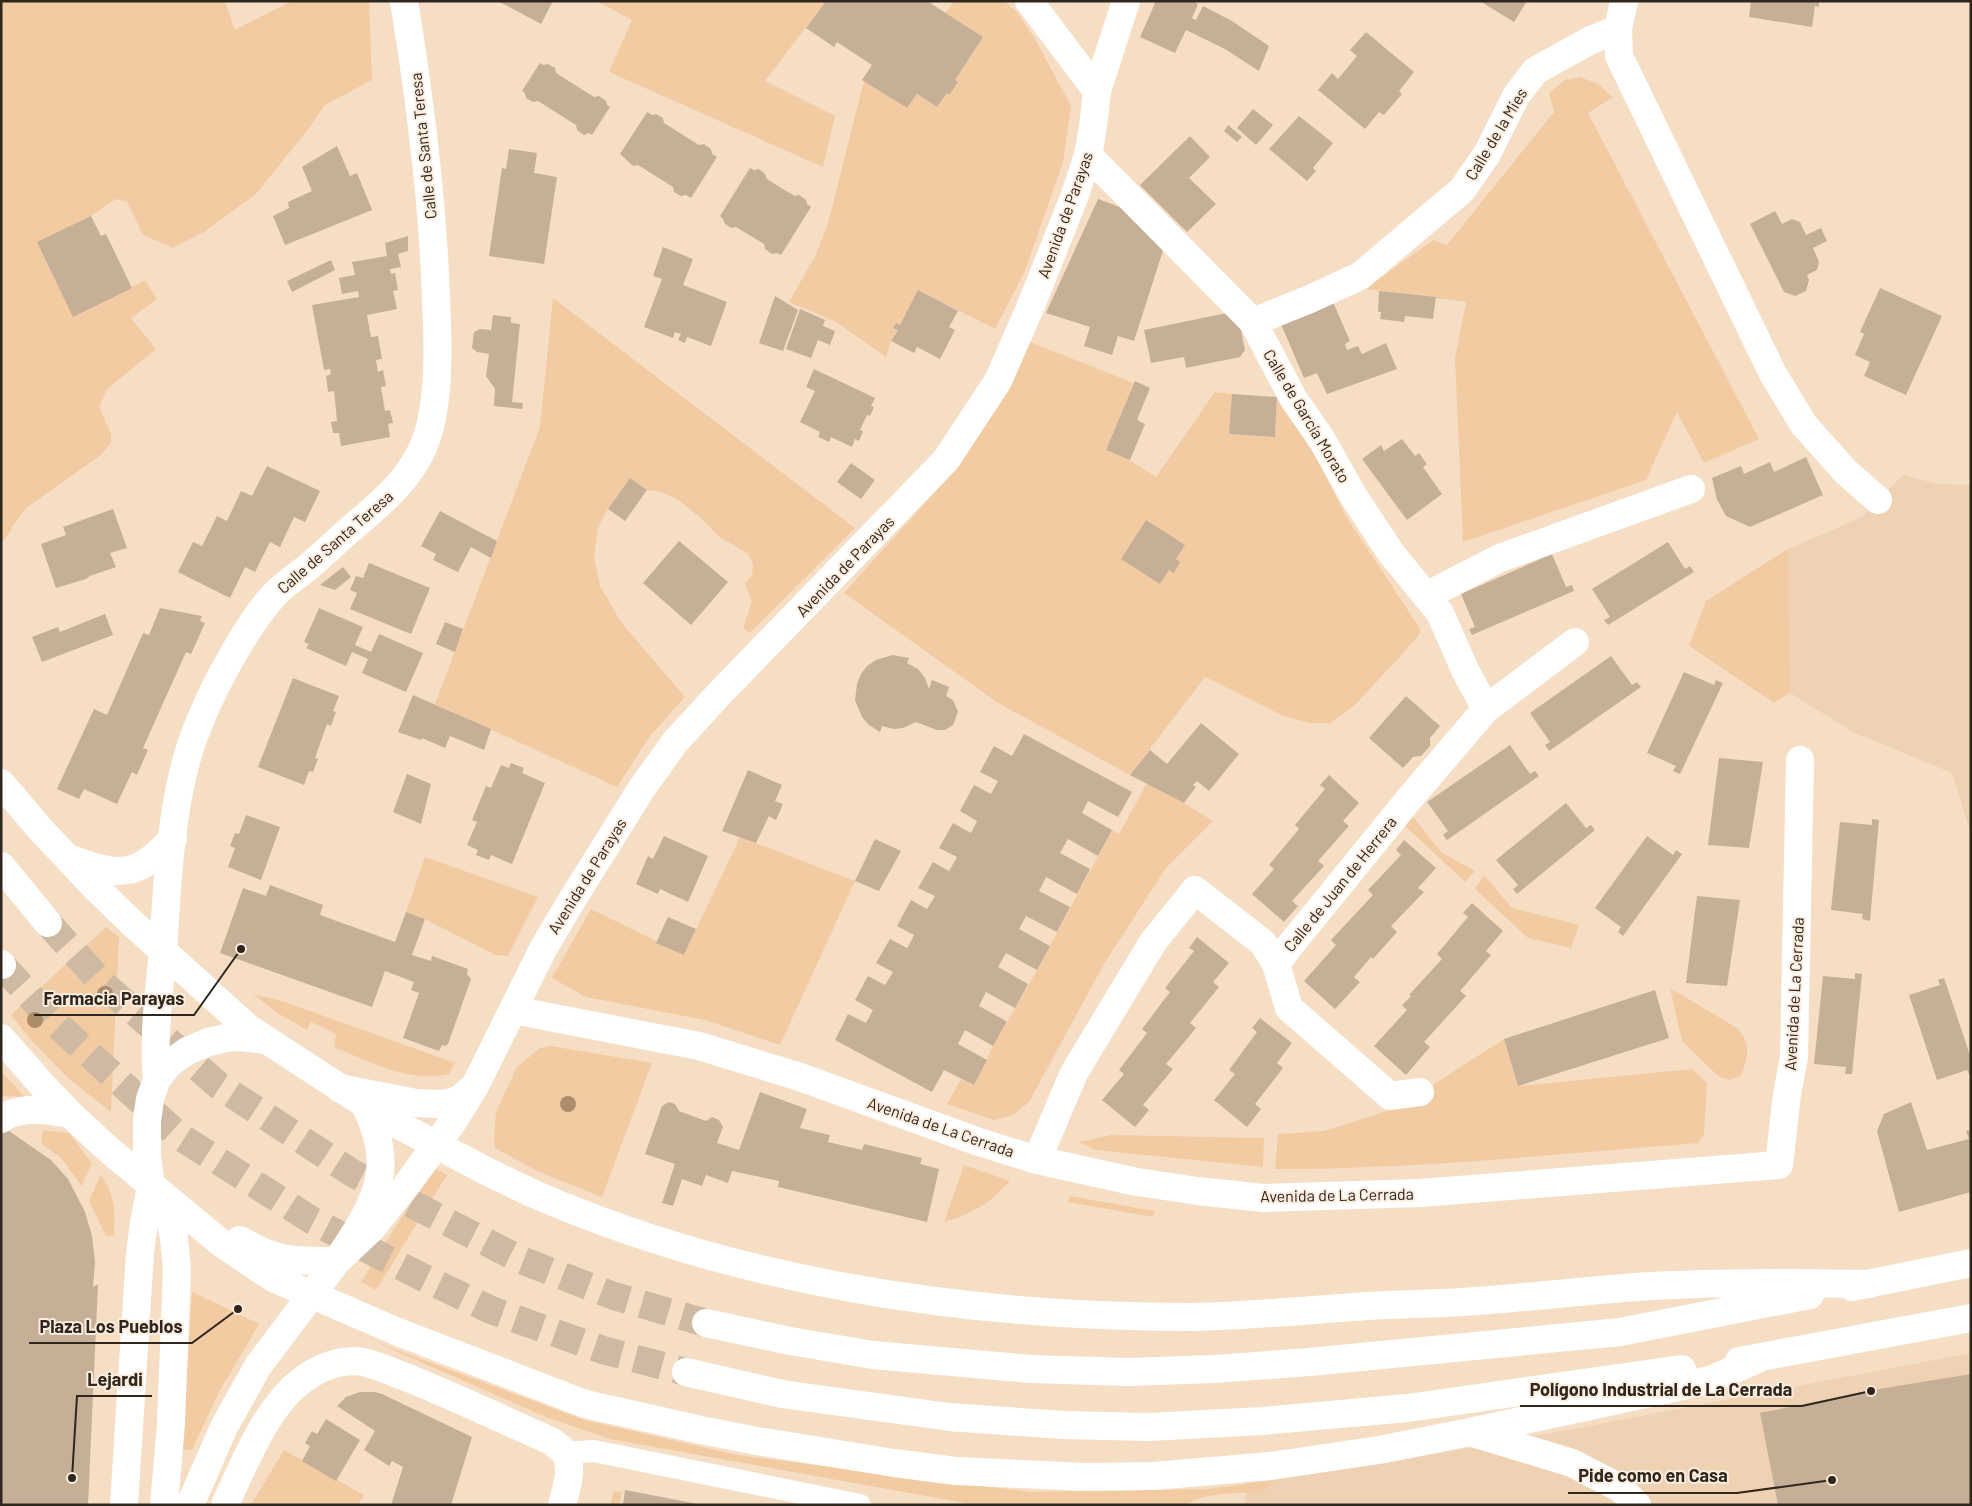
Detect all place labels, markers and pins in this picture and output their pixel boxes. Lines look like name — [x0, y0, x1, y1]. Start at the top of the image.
callout: Farmacia Parayas — [34, 982, 194, 1015]
callout: Plaza Los Pueblos — [29, 1310, 192, 1343]
callout: Lejardi — [77, 1363, 152, 1396]
callout: Polígono Industrial de La Cerrada — [1520, 1373, 1802, 1406]
callout: Pide como en Casa — [1568, 1460, 1737, 1493]

